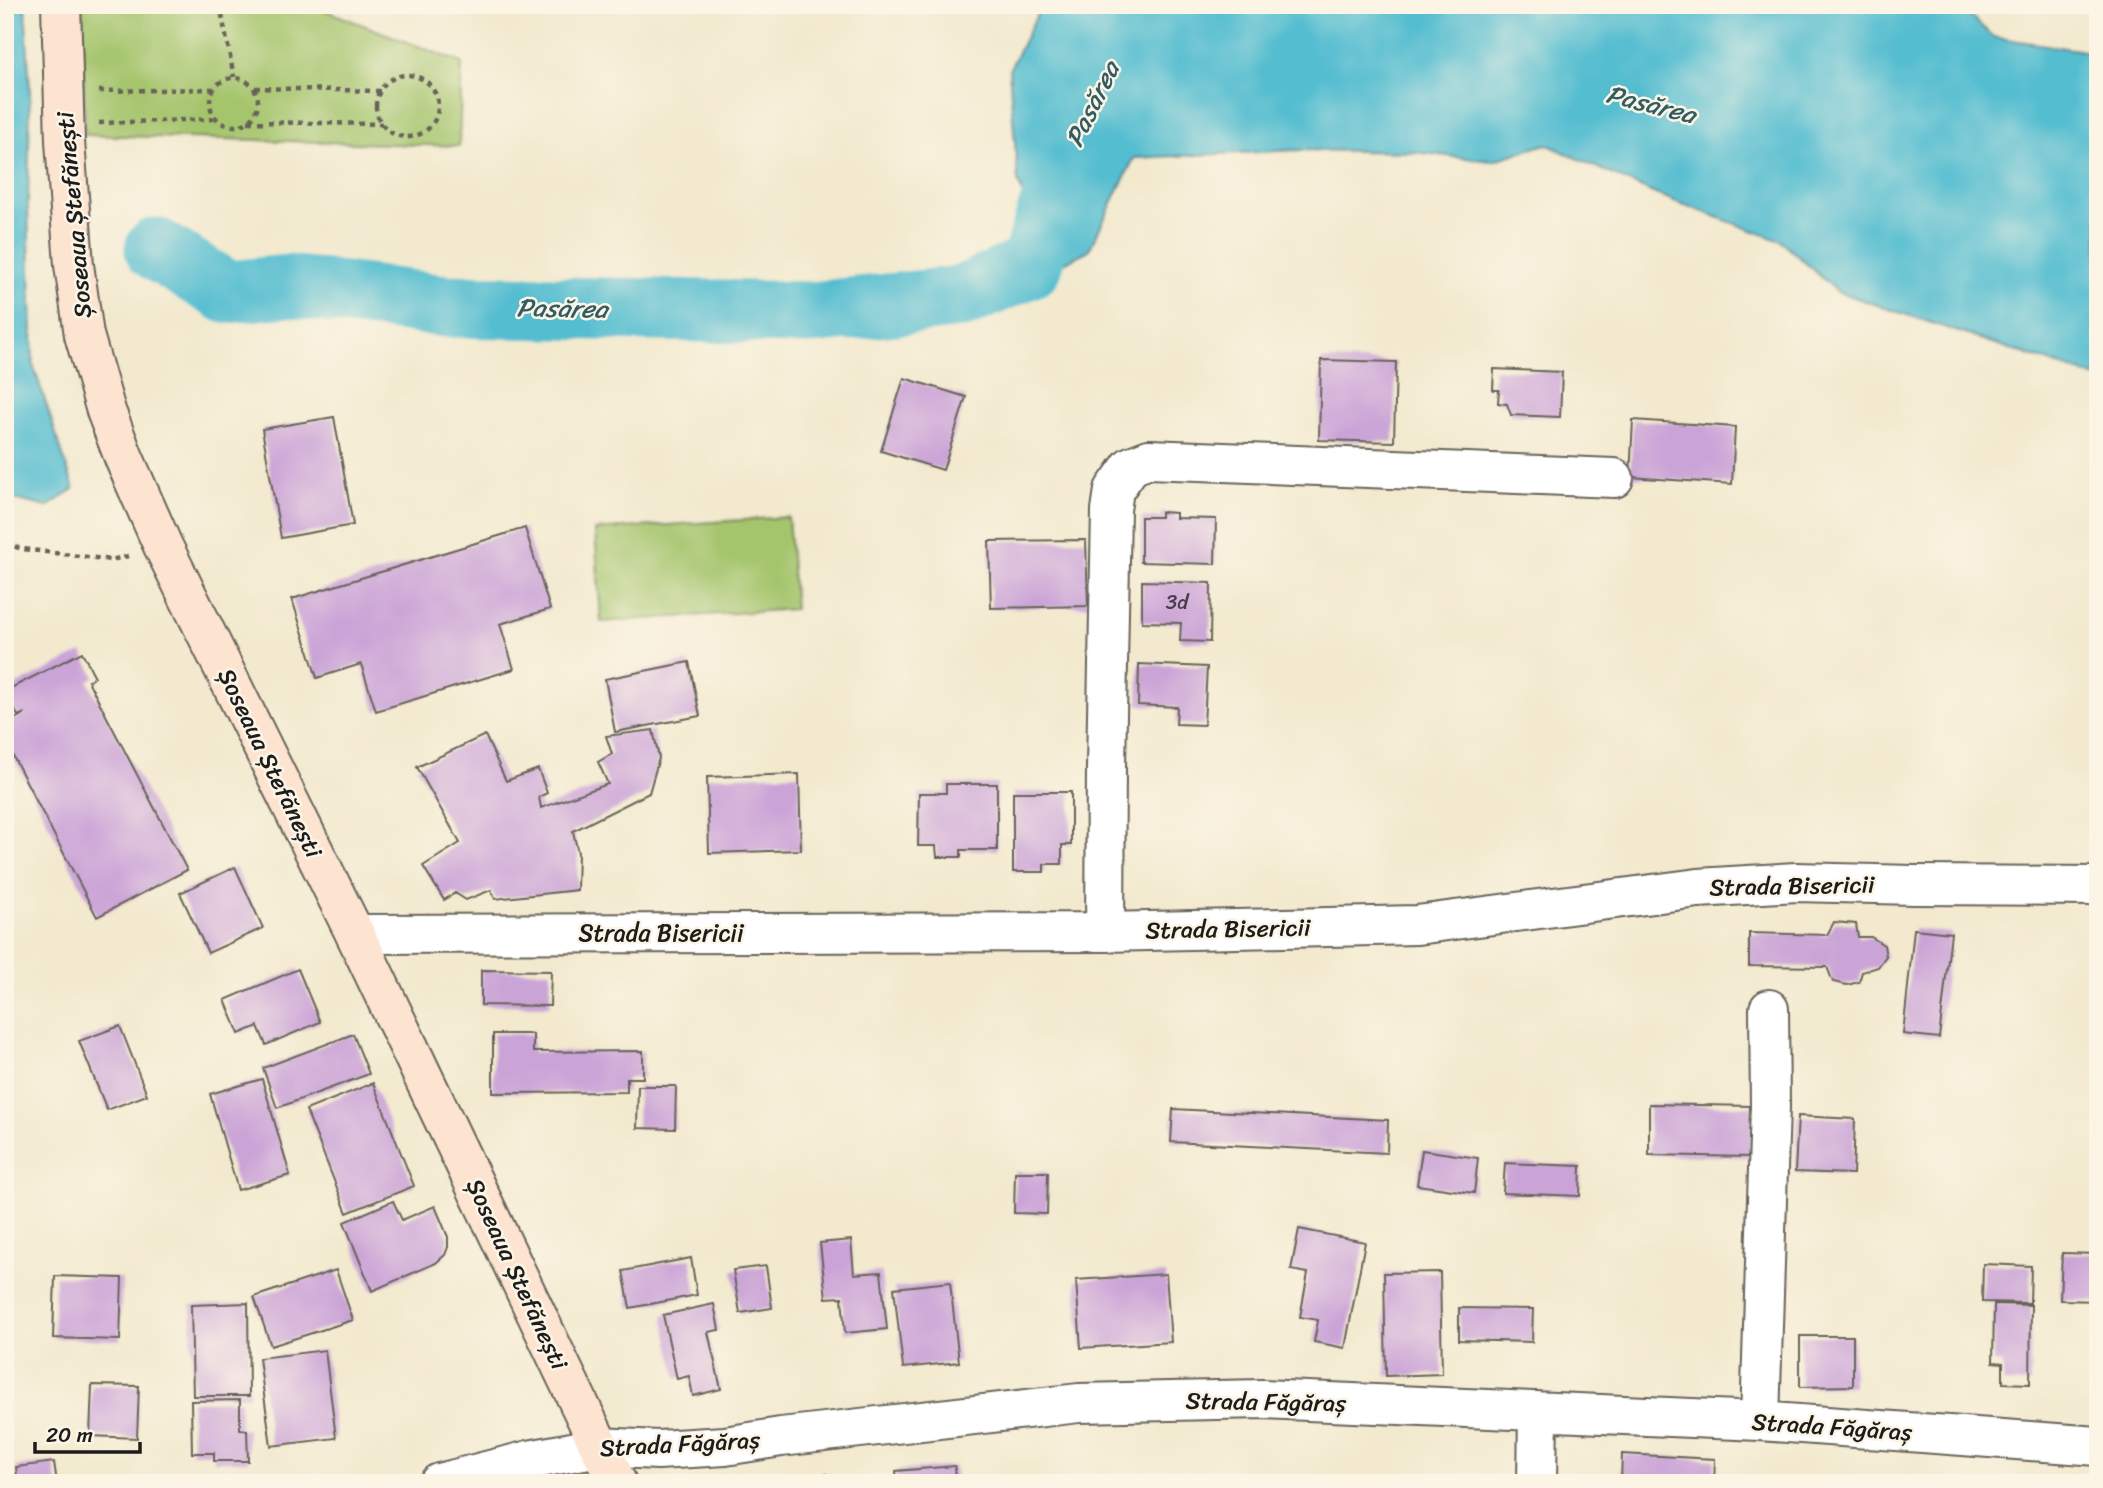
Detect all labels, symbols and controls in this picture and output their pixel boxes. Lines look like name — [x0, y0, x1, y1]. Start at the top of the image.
water label: Pasărea — [1051, 50, 1134, 155]
water label: Pasărea — [1601, 71, 1704, 138]
street label: Șoseaua Ștefănești — [44, 109, 104, 320]
water label: Pasărea — [516, 284, 611, 332]
house number: 3d — [1166, 583, 1190, 621]
street label: Șoseaua Ștefănești — [206, 661, 335, 866]
street label: Strada Bisericii — [1709, 864, 1876, 908]
street label: Strada Bisericii — [1145, 907, 1312, 951]
street label: Strada Bisericii — [578, 912, 745, 954]
street label: Șoseaua Ștefănești — [454, 1171, 580, 1378]
street label: Strada Făgăraș — [1185, 1380, 1348, 1424]
street label: Strada Făgăraș — [1750, 1400, 1915, 1454]
scale bar — [35, 1411, 140, 1455]
text: 20 m — [46, 1416, 93, 1454]
street label: Strada Făgăraș — [599, 1419, 762, 1469]

